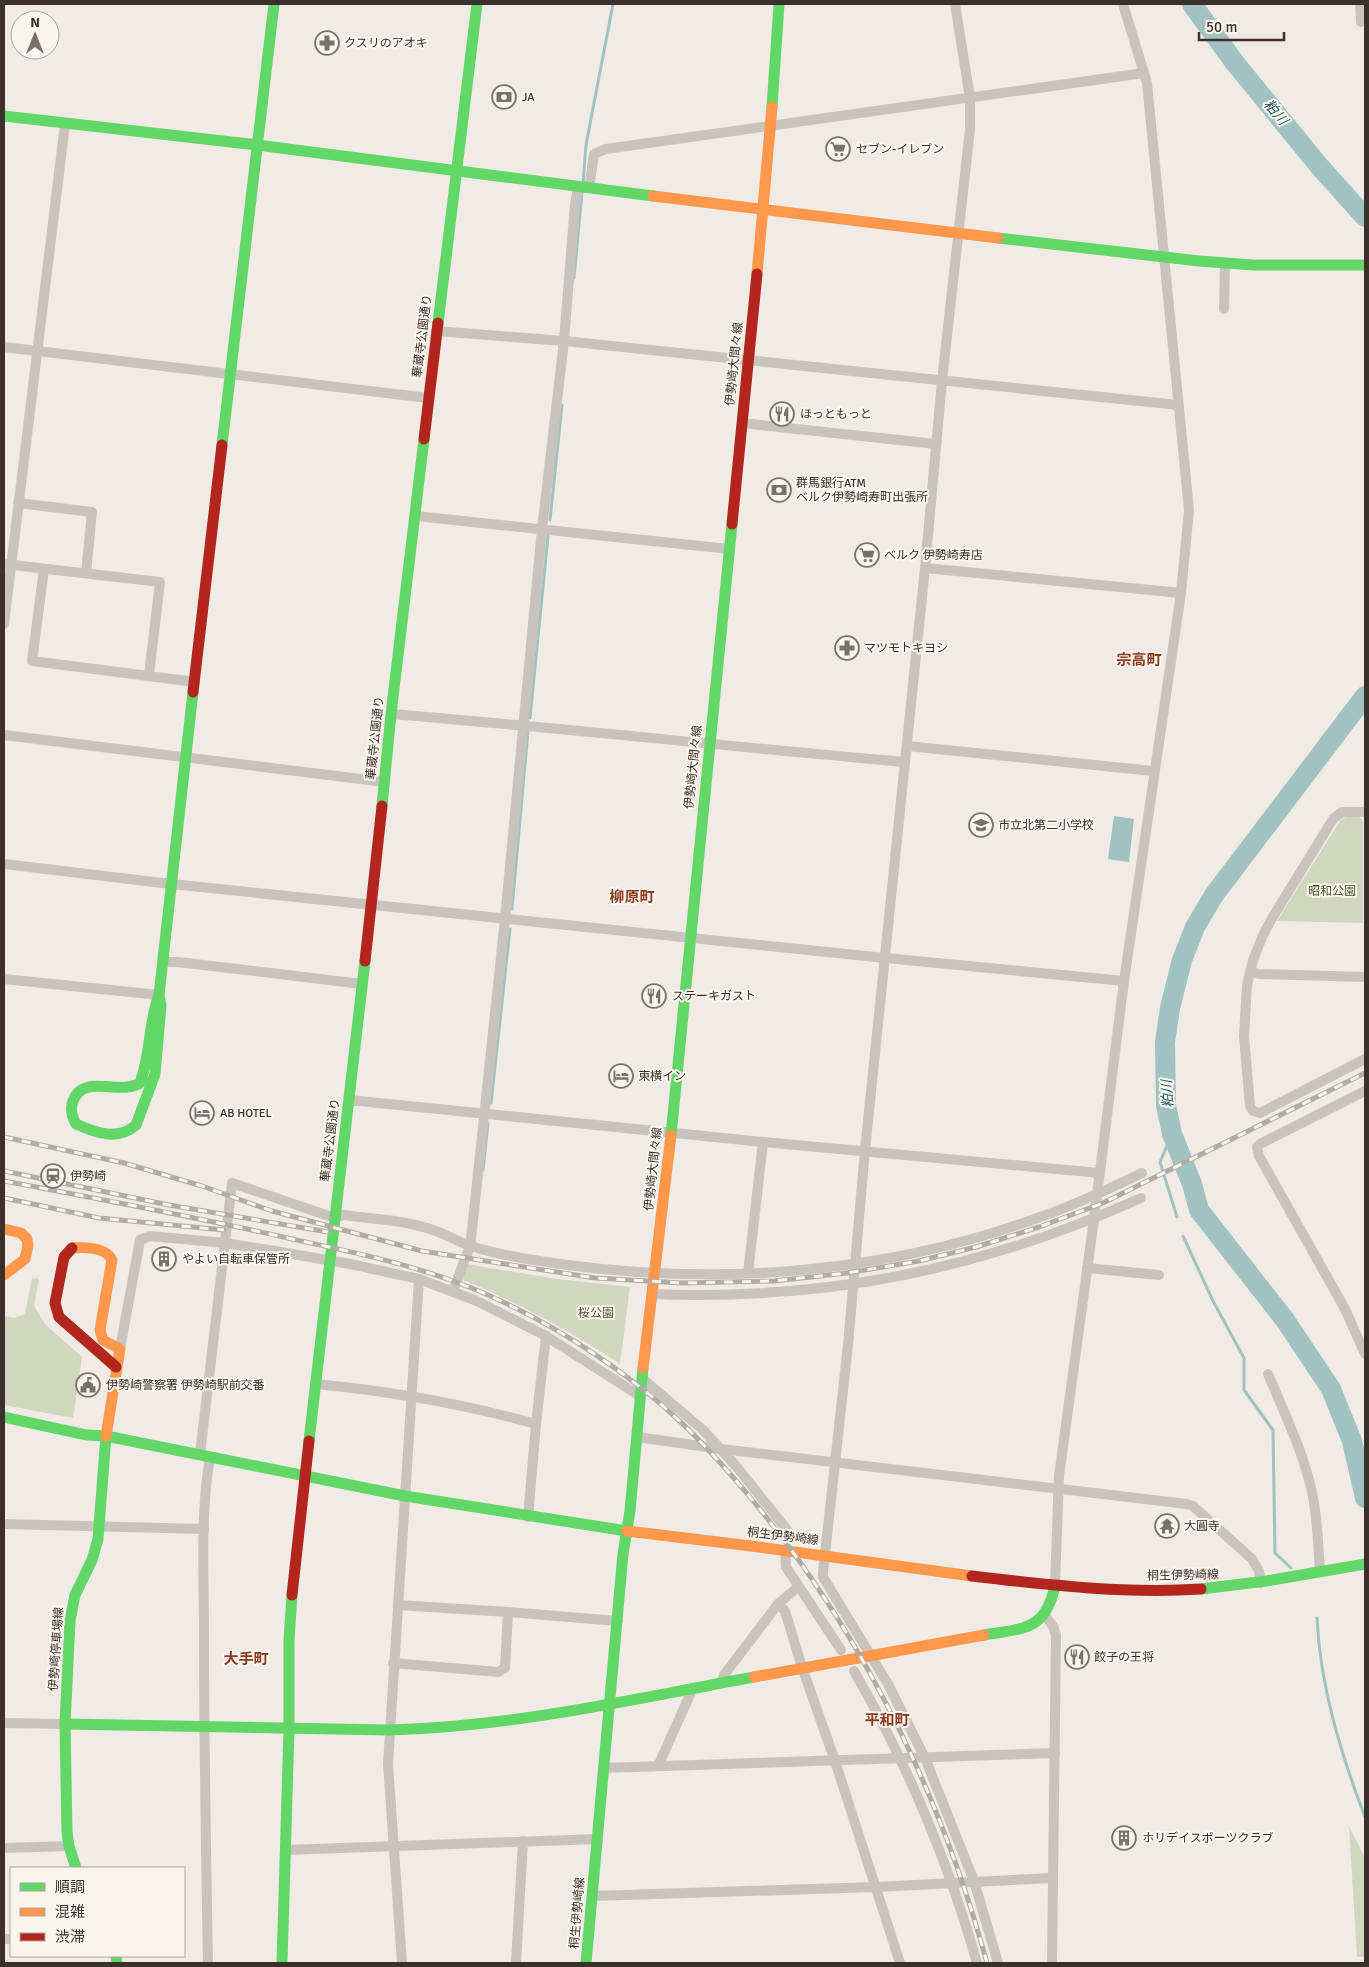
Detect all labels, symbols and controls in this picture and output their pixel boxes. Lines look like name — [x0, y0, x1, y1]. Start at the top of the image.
north arrow — [10, 10, 60, 60]
scale bar — [1199, 10, 1284, 42]
text: N — [30, 14, 40, 31]
text: 50 m — [1206, 18, 1237, 36]
pharmacy icon: クスリのアオキ — [314, 30, 340, 56]
place label: クスリのアオキ — [344, 36, 428, 51]
bank icon: JA — [491, 84, 517, 110]
place label: JA — [522, 90, 535, 105]
water label: 粕川 — [1260, 96, 1292, 130]
supermarket icon: セブン-イレブン — [825, 136, 851, 162]
place label: セブン-イレブン — [856, 142, 944, 157]
street label: 華蔵寺公園通り — [410, 293, 435, 379]
street label: 伊勢崎大間々線 — [723, 321, 746, 407]
restaurant icon: ほっともっと — [769, 401, 795, 427]
place label: ほっともっと — [800, 407, 872, 422]
place label: 群馬銀行ATM ベルク伊勢崎寿町出張所 — [796, 476, 928, 505]
bank icon: 群馬銀行ATM ベルク伊勢崎寿町出張所 — [766, 477, 792, 503]
supermarket icon: ベルク 伊勢崎寿店 — [854, 542, 880, 568]
place label: ベルク 伊勢崎寿店 — [884, 548, 983, 563]
pharmacy icon: マツモトキヨシ — [834, 635, 860, 661]
place label: マツモトキヨシ — [864, 641, 948, 656]
district label: 宗高町 — [1116, 651, 1162, 669]
street label: 華蔵寺公園通り — [364, 695, 387, 781]
street label: 伊勢崎大間々線 — [682, 724, 705, 810]
school or university icon: 市立北第二小学校 — [968, 812, 994, 838]
place label: 市立北第二小学校 — [998, 818, 1094, 833]
park label: 昭和公園 — [1308, 884, 1356, 899]
district label: 柳原町 — [609, 888, 655, 906]
restaurant icon: ステーキガスト — [641, 983, 667, 1009]
place label: ステーキガスト — [672, 989, 756, 1004]
hotel icon: 東横イン — [608, 1063, 634, 1089]
place label: 東横イン — [638, 1069, 686, 1084]
water label: 粕川 — [1158, 1078, 1177, 1108]
street label: 華蔵寺公園通り — [318, 1097, 343, 1183]
hotel icon: AB HOTEL — [189, 1100, 215, 1126]
place label: AB HOTEL — [220, 1106, 272, 1121]
street label: 伊勢崎大間々線 — [642, 1126, 665, 1212]
station icon: 伊勢崎 — [40, 1163, 66, 1189]
place label: 伊勢崎 — [70, 1169, 106, 1184]
building icon: やよい自転車保管所 — [151, 1246, 177, 1272]
place label: やよい自転車保管所 — [182, 1252, 290, 1267]
park label: 桜公園 — [578, 1306, 614, 1321]
public building icon: 伊勢崎警察署 伊勢崎駅前交番 — [75, 1372, 101, 1398]
place label: 伊勢崎警察署 伊勢崎駅前交番 — [106, 1378, 265, 1393]
temple icon: 大圓寺 — [1154, 1513, 1180, 1539]
place label: 大圓寺 — [1184, 1519, 1220, 1534]
street label: 桐生伊勢崎線 — [746, 1525, 820, 1548]
street label: 桐生伊勢崎線 — [1147, 1567, 1219, 1584]
street label: 伊勢崎停車場線 — [46, 1607, 67, 1691]
restaurant icon: 餃子の王将 — [1064, 1644, 1090, 1670]
district label: 大手町 — [223, 1650, 269, 1668]
place label: 餃子の王将 — [1094, 1650, 1154, 1665]
district label: 平和町 — [864, 1711, 910, 1729]
building icon: ホリデイスポーツクラブ — [1111, 1825, 1137, 1851]
place label: ホリデイスポーツクラブ — [1142, 1831, 1273, 1846]
legend — [10, 1867, 185, 1957]
street label: 桐生伊勢崎線 — [567, 1877, 588, 1950]
text: 順調 — [55, 1878, 85, 1896]
text: 混雑 — [55, 1903, 85, 1921]
text: 渋滞 — [55, 1928, 85, 1946]

